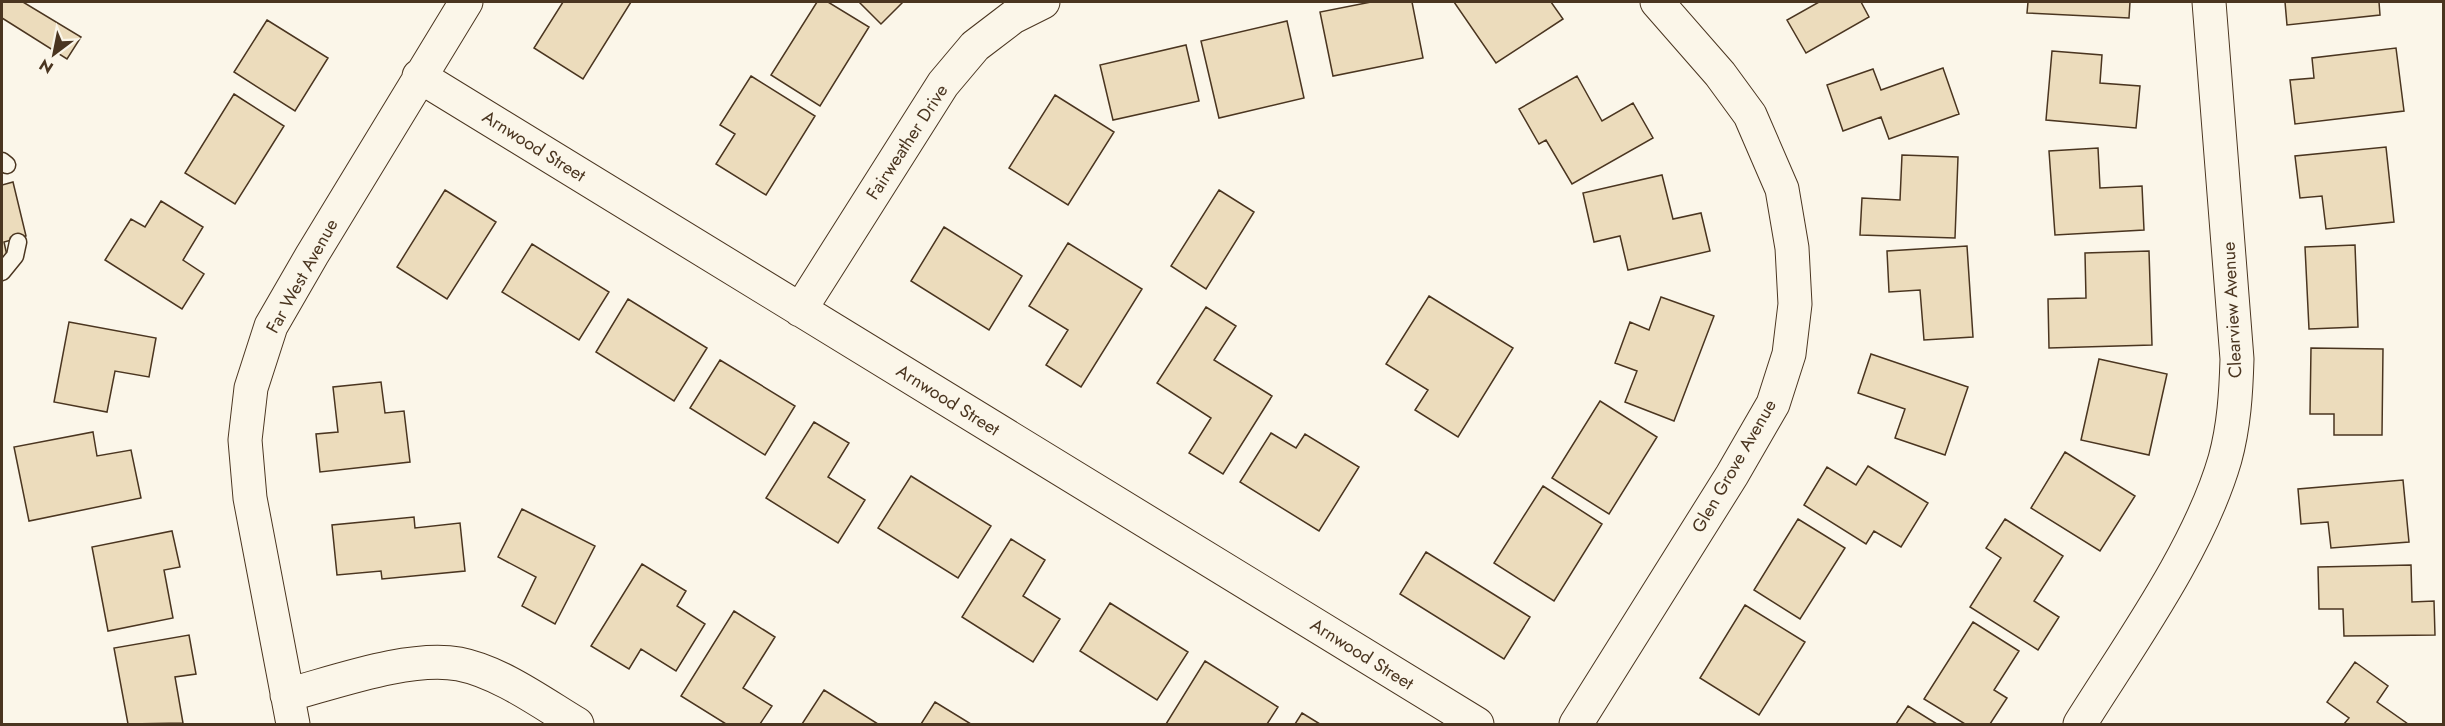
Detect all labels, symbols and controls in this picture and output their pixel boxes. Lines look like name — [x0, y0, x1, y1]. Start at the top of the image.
north arrow — [24, 24, 84, 84]
text: N — [35, 53, 58, 79]
street label: Fairweather Drive — [860, 79, 954, 205]
street label: Arnwood Street — [477, 104, 591, 189]
street label: Far West Avenue — [260, 214, 344, 338]
street label: Clearview Avenue — [2215, 241, 2249, 379]
street label: Arnwood Street — [891, 358, 1005, 443]
street label: Glen Grove Avenue — [1685, 395, 1783, 537]
street label: Arnwood Street — [1305, 612, 1419, 697]

